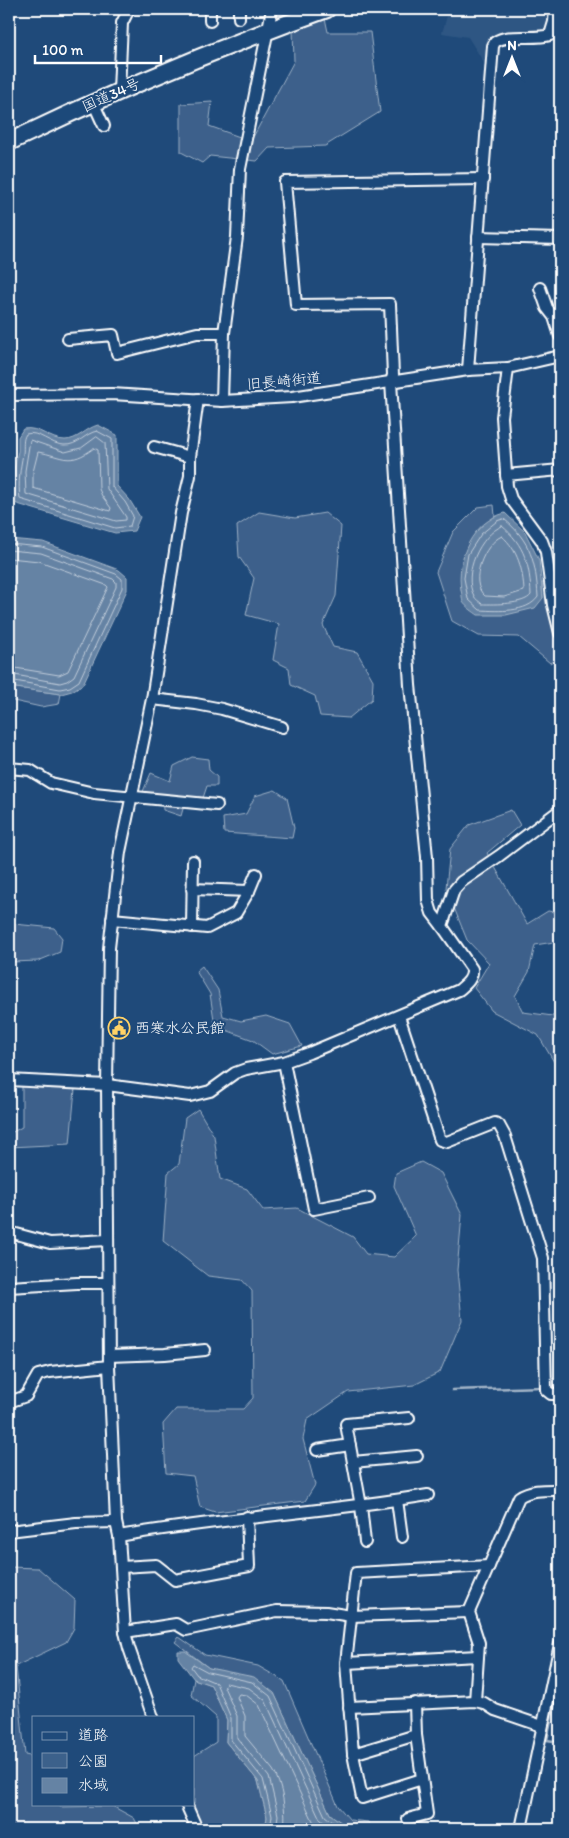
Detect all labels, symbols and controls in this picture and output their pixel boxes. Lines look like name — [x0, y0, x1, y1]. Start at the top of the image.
scale bar — [35, 32, 161, 64]
north arrow — [486, 32, 536, 82]
text: N — [507, 37, 517, 54]
text: 100 m — [42, 41, 84, 59]
street label: 国道34号 — [79, 74, 143, 116]
street label: 旧長崎街道 — [246, 369, 322, 393]
public building icon: 西寒水公民館 — [107, 1016, 131, 1040]
place label: 西寒水公民館 — [135, 1019, 225, 1037]
legend — [32, 1716, 195, 1806]
text: 道路 — [78, 1726, 108, 1744]
text: 公園 — [78, 1752, 108, 1770]
text: 水域 — [78, 1776, 108, 1794]

